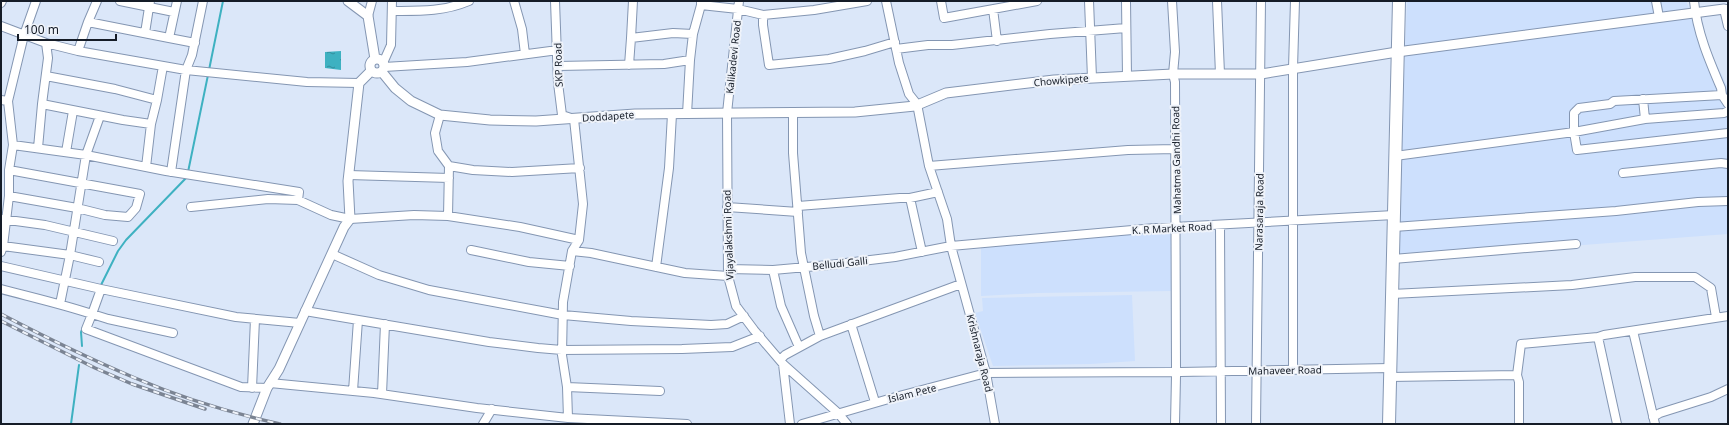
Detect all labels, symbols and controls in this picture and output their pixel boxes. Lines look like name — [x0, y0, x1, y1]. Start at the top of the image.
scale bar — [18, 16, 116, 42]
street label: Kalikadevi Road — [722, 20, 744, 94]
text: 100 m — [24, 21, 59, 38]
street label: SKP Road — [550, 43, 566, 87]
street label: Chowkipete — [1033, 71, 1089, 89]
street label: Mahatma Gandhi Road — [1168, 106, 1184, 214]
street label: Doddapete — [581, 107, 635, 125]
street label: Narasaraja Road — [1251, 173, 1267, 251]
street label: Vijayalakshmi Road — [719, 190, 737, 280]
street label: K. R Market Road — [1132, 219, 1212, 237]
street label: Belludi Galli — [812, 253, 868, 273]
street label: Krishnaraja Road — [964, 312, 996, 394]
street label: Mahaveer Road — [1248, 362, 1322, 378]
street label: Islam Pete — [886, 380, 938, 406]

